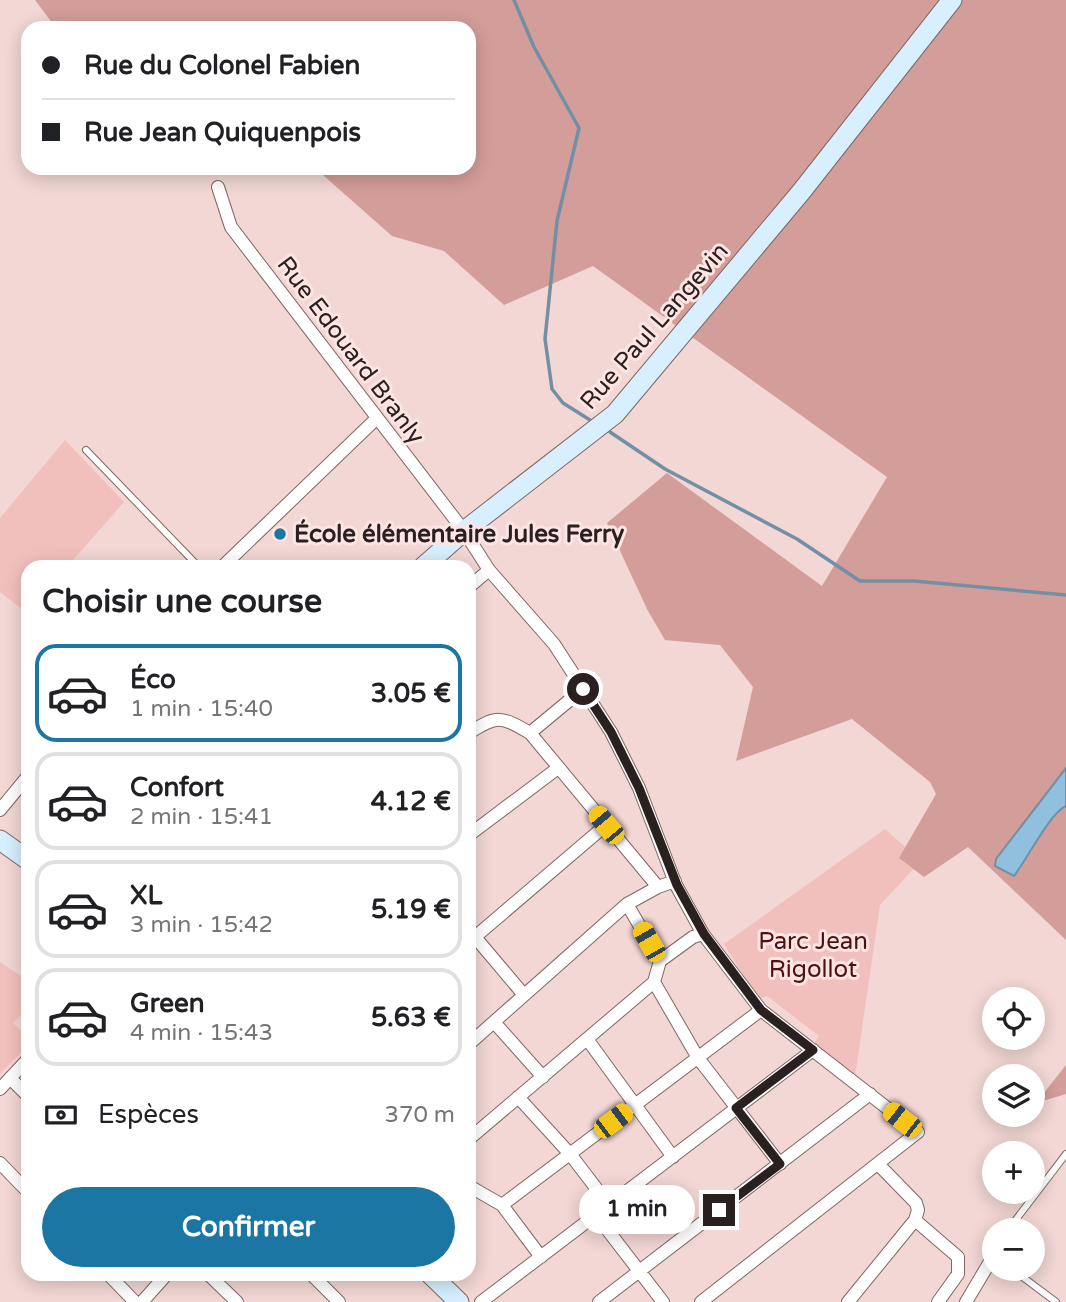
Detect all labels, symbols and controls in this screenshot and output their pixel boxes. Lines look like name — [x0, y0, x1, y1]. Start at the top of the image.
text: Rue du Colonel Fabien — [84, 50, 360, 81]
text: Rue Jean Quiquenpois — [84, 117, 361, 148]
street label: Rue Paul Langevin — [574, 237, 735, 416]
street label: Rue Edouard Branly — [271, 251, 431, 450]
place label: École élémentaire Jules Ferry — [294, 519, 624, 549]
marker: École élémentaire Jules Ferry — [272, 526, 288, 542]
text: Choisir une course — [42, 583, 322, 621]
icon: car — [46, 662, 109, 725]
text: Éco — [130, 664, 176, 695]
route start — [567, 673, 599, 705]
text: 3.05 € — [371, 678, 451, 709]
text: 1 min · 15:40 — [130, 695, 273, 723]
icon: car — [46, 770, 109, 833]
text: Confort — [130, 772, 224, 803]
text: 4.12 € — [371, 786, 451, 817]
car — [585, 802, 628, 848]
text: 2 min · 15:41 — [130, 803, 273, 831]
icon: car — [46, 878, 109, 941]
text: XL — [130, 880, 162, 911]
text: 5.19 € — [371, 894, 451, 925]
text: 3 min · 15:42 — [130, 911, 273, 939]
car — [630, 919, 669, 965]
park label: Parc Jean Rigollot — [758, 927, 868, 984]
icon: car — [46, 986, 109, 1049]
map controls — [982, 987, 1045, 1281]
button: locate — [982, 987, 1045, 1050]
text: Green — [130, 988, 205, 1019]
text: 5.63 € — [371, 1002, 451, 1033]
text: 4 min · 15:43 — [130, 1019, 273, 1047]
button: layers — [982, 1064, 1045, 1127]
icon: cash — [42, 1096, 80, 1134]
text: Espèces — [98, 1099, 199, 1130]
car — [879, 1099, 926, 1141]
car — [590, 1100, 637, 1142]
text: 370 m — [385, 1101, 455, 1129]
button: + — [982, 1141, 1045, 1204]
callout: 1 min — [579, 1186, 694, 1234]
button: Confirmer — [42, 1187, 455, 1267]
route end — [703, 1194, 735, 1226]
text: 1 min — [606, 1195, 668, 1223]
button: − — [982, 1218, 1045, 1281]

